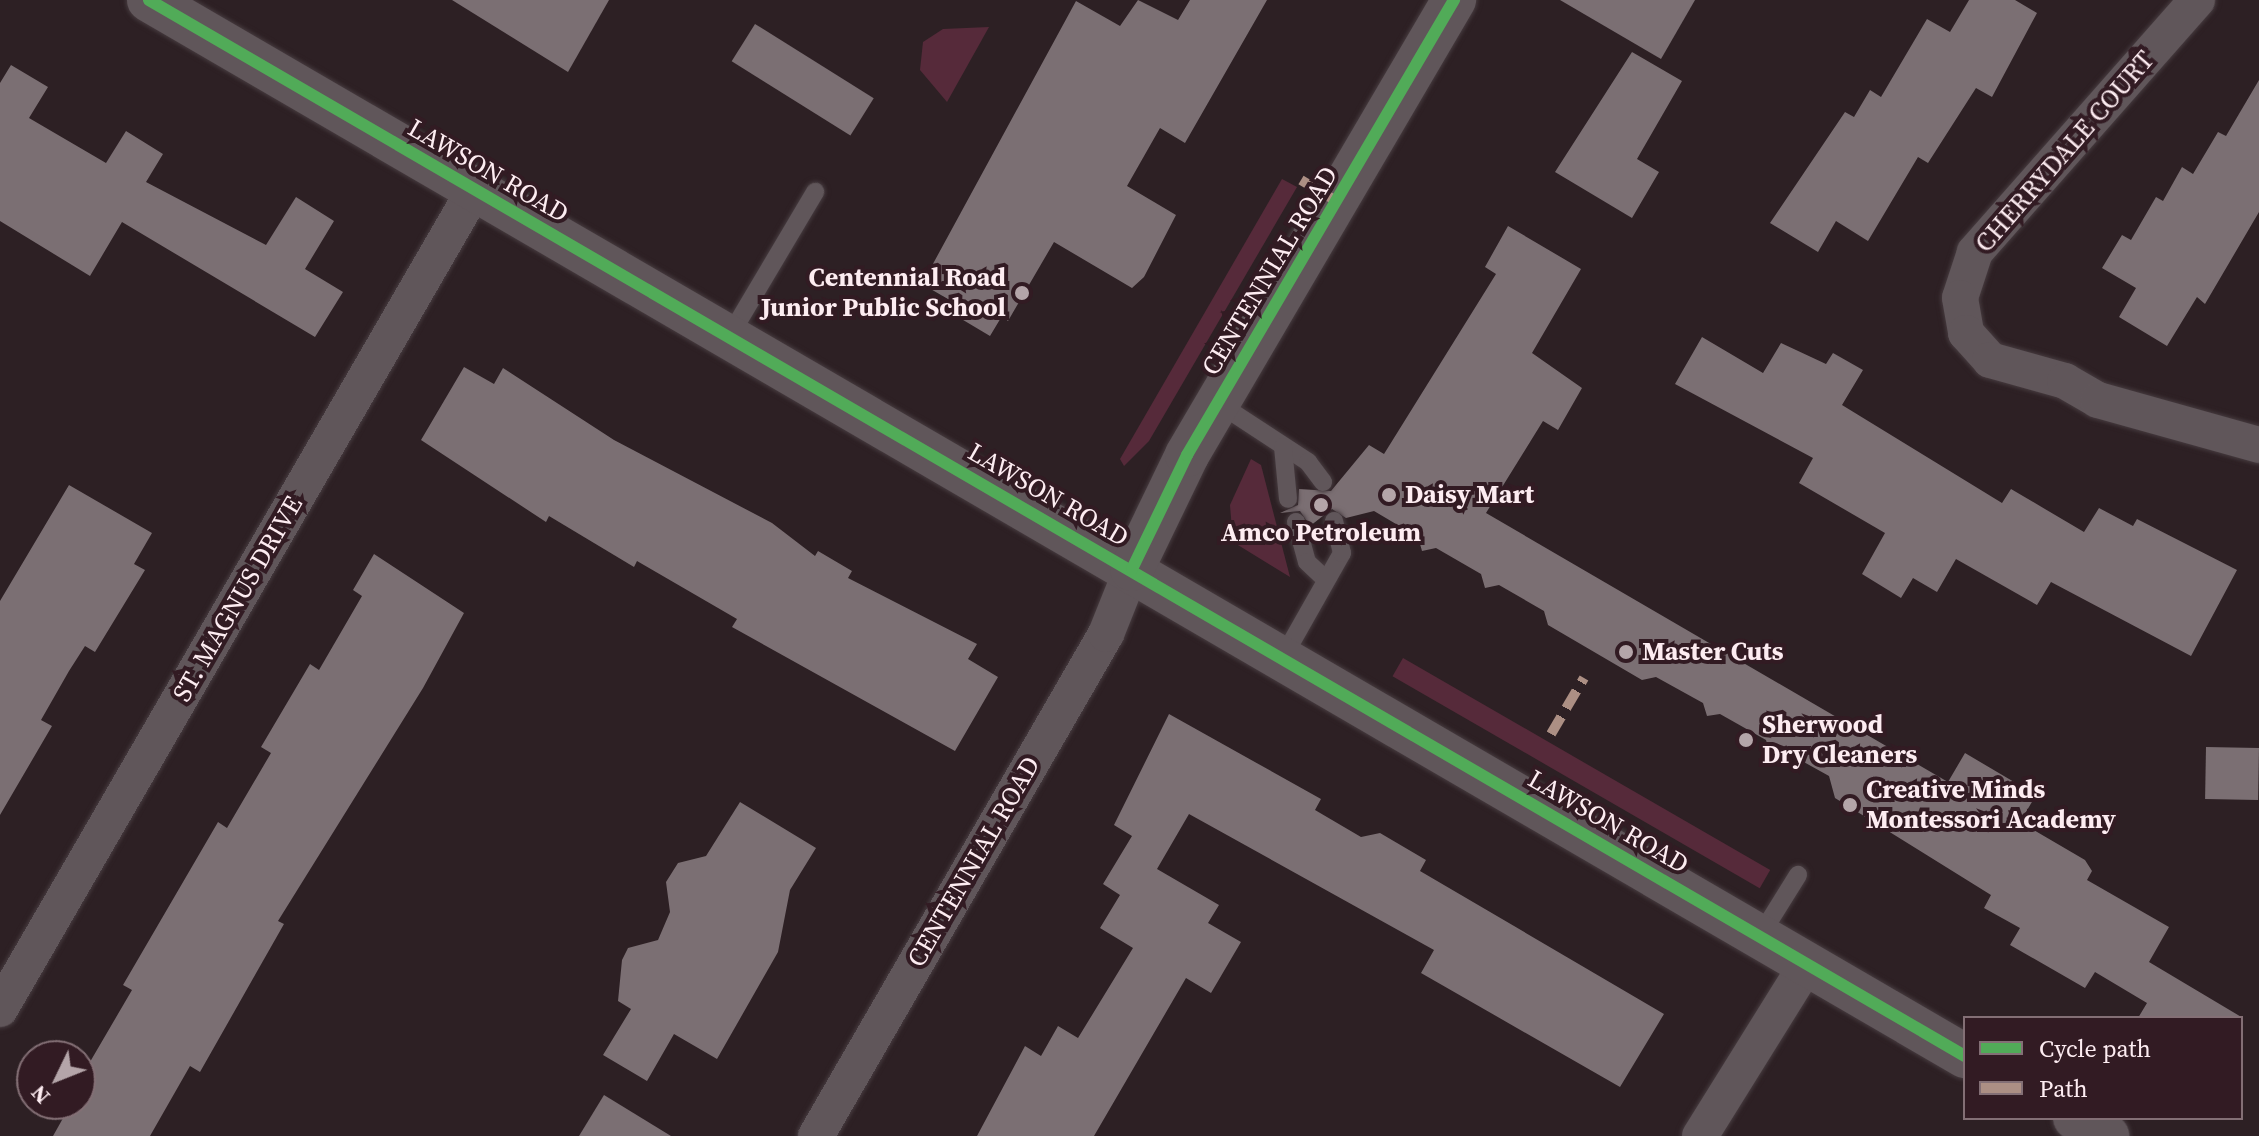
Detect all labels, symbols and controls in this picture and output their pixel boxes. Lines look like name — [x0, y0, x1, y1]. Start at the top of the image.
street label: CHERRYDALE COURT — [1969, 45, 2161, 259]
street label: LAWSON ROAD — [402, 112, 574, 230]
street label: CENTENNIAL ROAD — [1195, 161, 1345, 381]
place label: Centennial Road Junior Public School — [761, 262, 1006, 324]
marker: Centennial Road Junior Public School — [1013, 284, 1031, 302]
street label: LAWSON ROAD — [962, 436, 1134, 554]
place label: Daisy Mart — [1405, 479, 1534, 511]
marker: Daisy Mart — [1380, 486, 1398, 504]
street label: ST. MAGNUS DRIVE — [166, 491, 310, 707]
marker: Amco Petroleum — [1312, 496, 1330, 514]
place label: Amco Petroleum — [1221, 517, 1421, 549]
place label: Master Cuts — [1642, 636, 1784, 668]
marker: Master Cuts — [1617, 643, 1635, 661]
place label: Sherwood Dry Cleaners — [1762, 709, 1917, 770]
marker: Sherwood Dry Cleaners — [1737, 731, 1755, 749]
street label: CENTENNIAL ROAD — [901, 751, 1047, 973]
street label: LAWSON ROAD — [1522, 763, 1694, 881]
place label: Creative Minds Montessori Academy — [1866, 774, 2116, 836]
marker: Creative Minds Montessori Academy — [1841, 796, 1859, 814]
legend — [1963, 1016, 2243, 1120]
text: Cycle path — [2039, 1032, 2151, 1065]
north arrow — [16, 1040, 96, 1120]
text: Path — [2039, 1072, 2088, 1105]
text: N — [23, 1079, 56, 1111]

